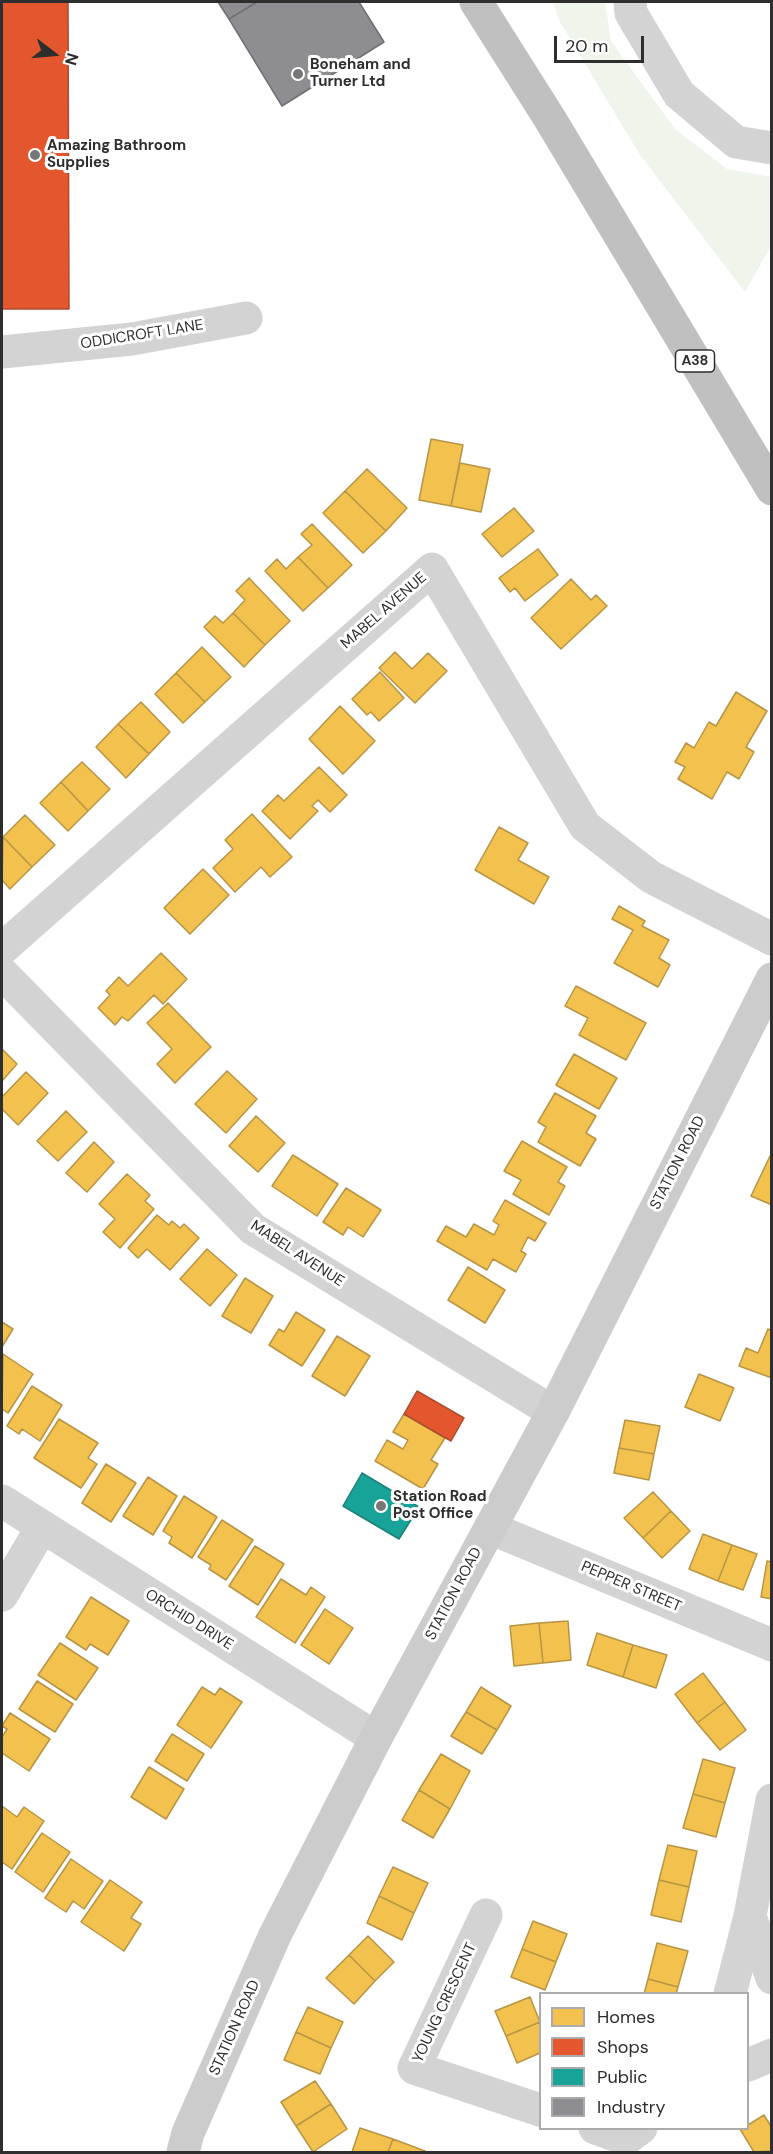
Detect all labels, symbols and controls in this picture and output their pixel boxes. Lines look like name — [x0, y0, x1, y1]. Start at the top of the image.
north arrow — [24, 24, 84, 84]
scale bar — [557, 24, 647, 62]
text: 20 m — [565, 34, 608, 58]
text: N — [60, 51, 83, 68]
place label: Boneham and Turner Ltd — [310, 56, 411, 91]
marker: Boneham and Turner Ltd — [291, 67, 305, 81]
place label: Amazing Bathroom Supplies — [47, 137, 186, 172]
marker: Amazing Bathroom Supplies — [28, 148, 42, 162]
street label: ODDICROFT LANE — [79, 316, 205, 354]
road number: A38 — [676, 350, 714, 372]
street label: MABEL AVENUE — [337, 569, 431, 653]
street label: STATION ROAD — [647, 1113, 709, 1213]
street label: MABEL AVENUE — [247, 1217, 347, 1291]
place label: Station Road Post Office — [393, 1488, 487, 1523]
marker: Station Road Post Office — [374, 1499, 388, 1513]
street label: STATION ROAD — [422, 1545, 486, 1643]
street label: PEPPER STREET — [578, 1558, 684, 1616]
street label: ORCHID DRIVE — [142, 1586, 236, 1654]
street label: YOUNG CRESCENT — [409, 1940, 481, 2066]
street label: STATION ROAD — [206, 1978, 264, 2078]
legend — [539, 1992, 749, 2130]
text: Homes — [597, 2005, 655, 2029]
text: Shops — [597, 2035, 649, 2059]
text: Public — [597, 2065, 648, 2089]
text: Industry — [597, 2095, 666, 2119]

